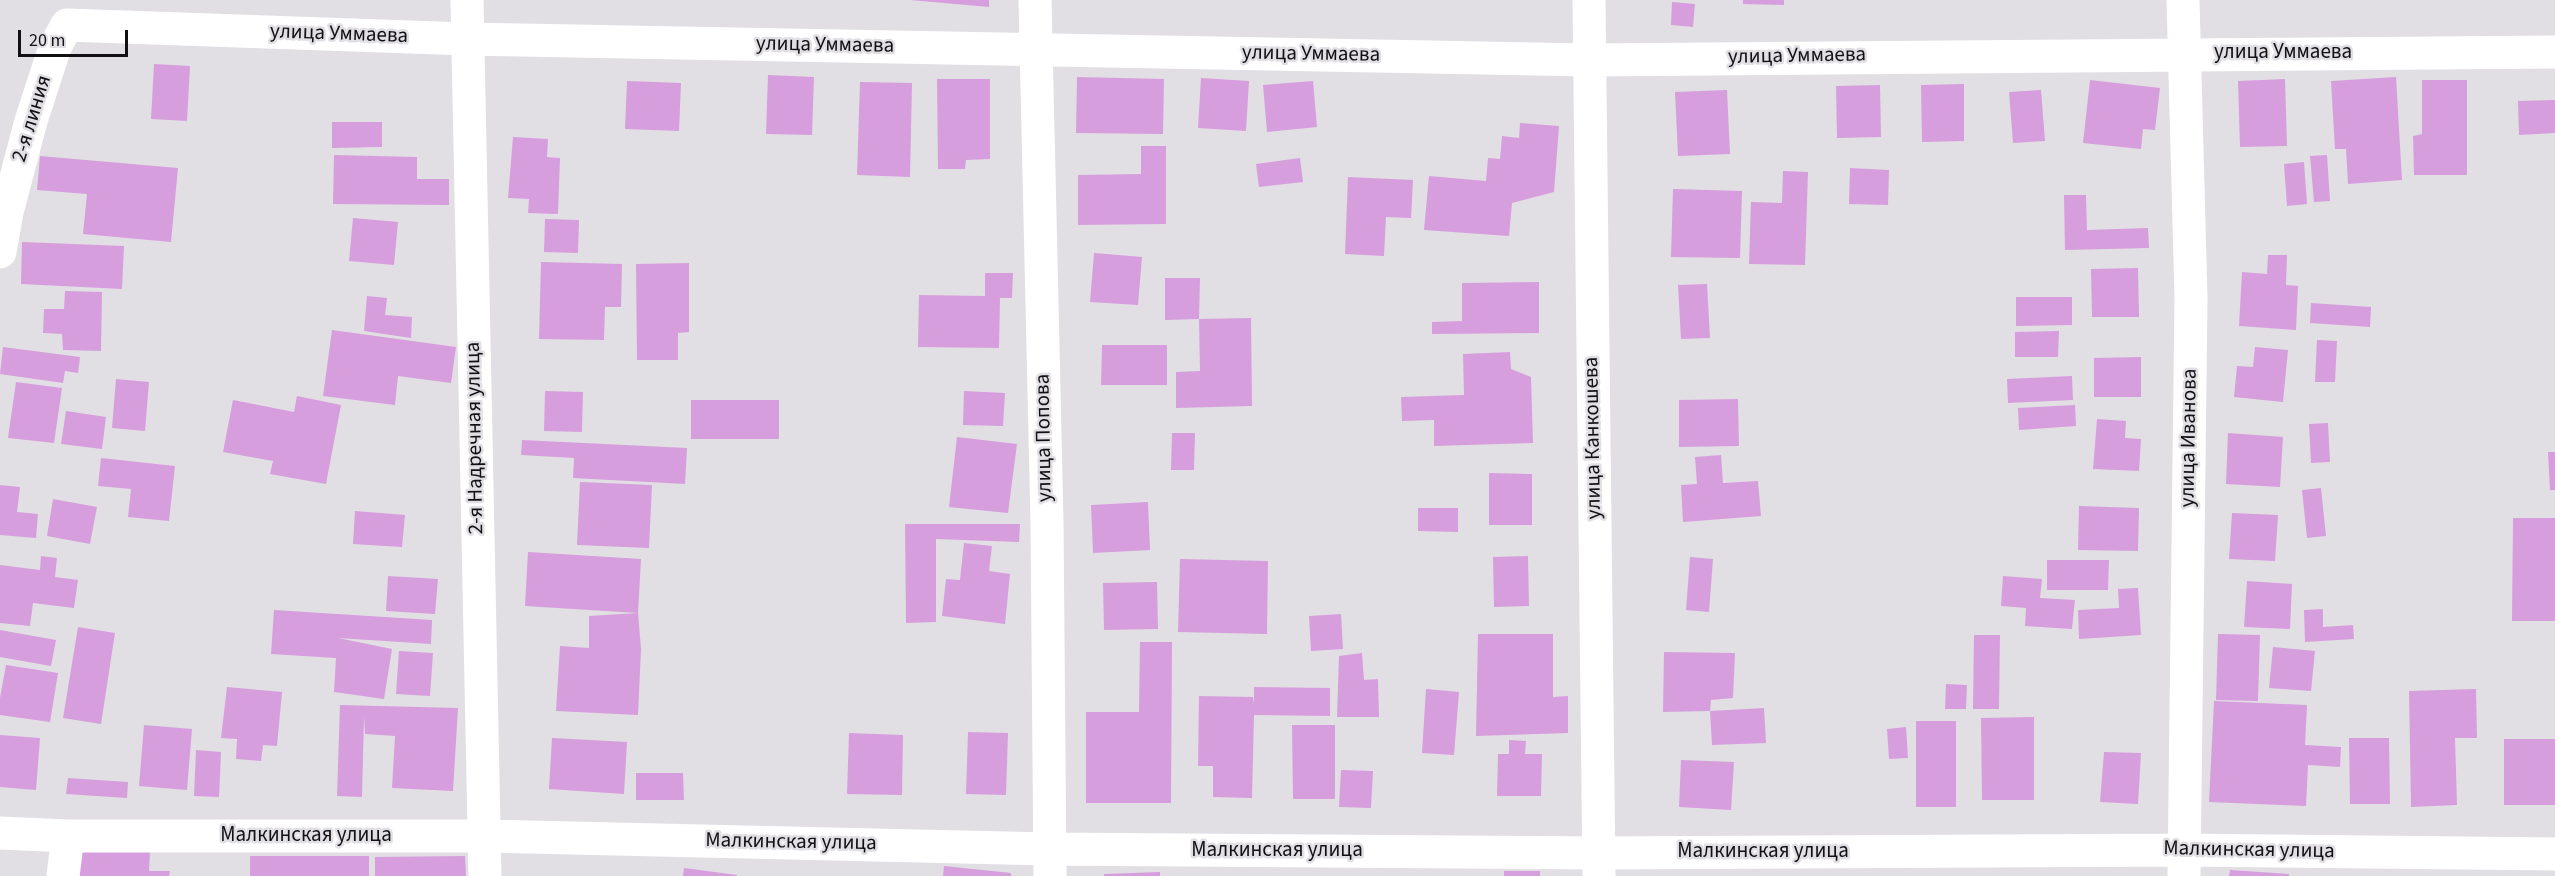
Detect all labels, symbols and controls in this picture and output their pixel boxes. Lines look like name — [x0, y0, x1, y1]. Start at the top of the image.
scale bar — [21, 18, 130, 56]
street label: улица Уммаева — [269, 20, 409, 50]
text: 20 m — [29, 28, 65, 53]
street label: улица Уммаева — [756, 32, 894, 60]
street label: улица Уммаева — [2214, 40, 2352, 66]
street label: улица Уммаева — [1242, 41, 1380, 69]
street label: улица Уммаева — [1728, 43, 1866, 71]
street label: 2-я линия — [8, 73, 58, 165]
street label: 2-я Надречная улица — [462, 341, 490, 535]
street label: улица Канкошева — [1580, 356, 1608, 520]
street label: улица Иванова — [2176, 368, 2204, 508]
street label: улица Попова — [1031, 374, 1059, 502]
street label: Малкинская улица — [220, 823, 392, 849]
street label: Малкинская улица — [705, 829, 877, 857]
street label: Малкинская улица — [2163, 837, 2335, 865]
street label: Малкинская улица — [1191, 838, 1363, 864]
street label: Малкинская улица — [1677, 839, 1849, 865]

